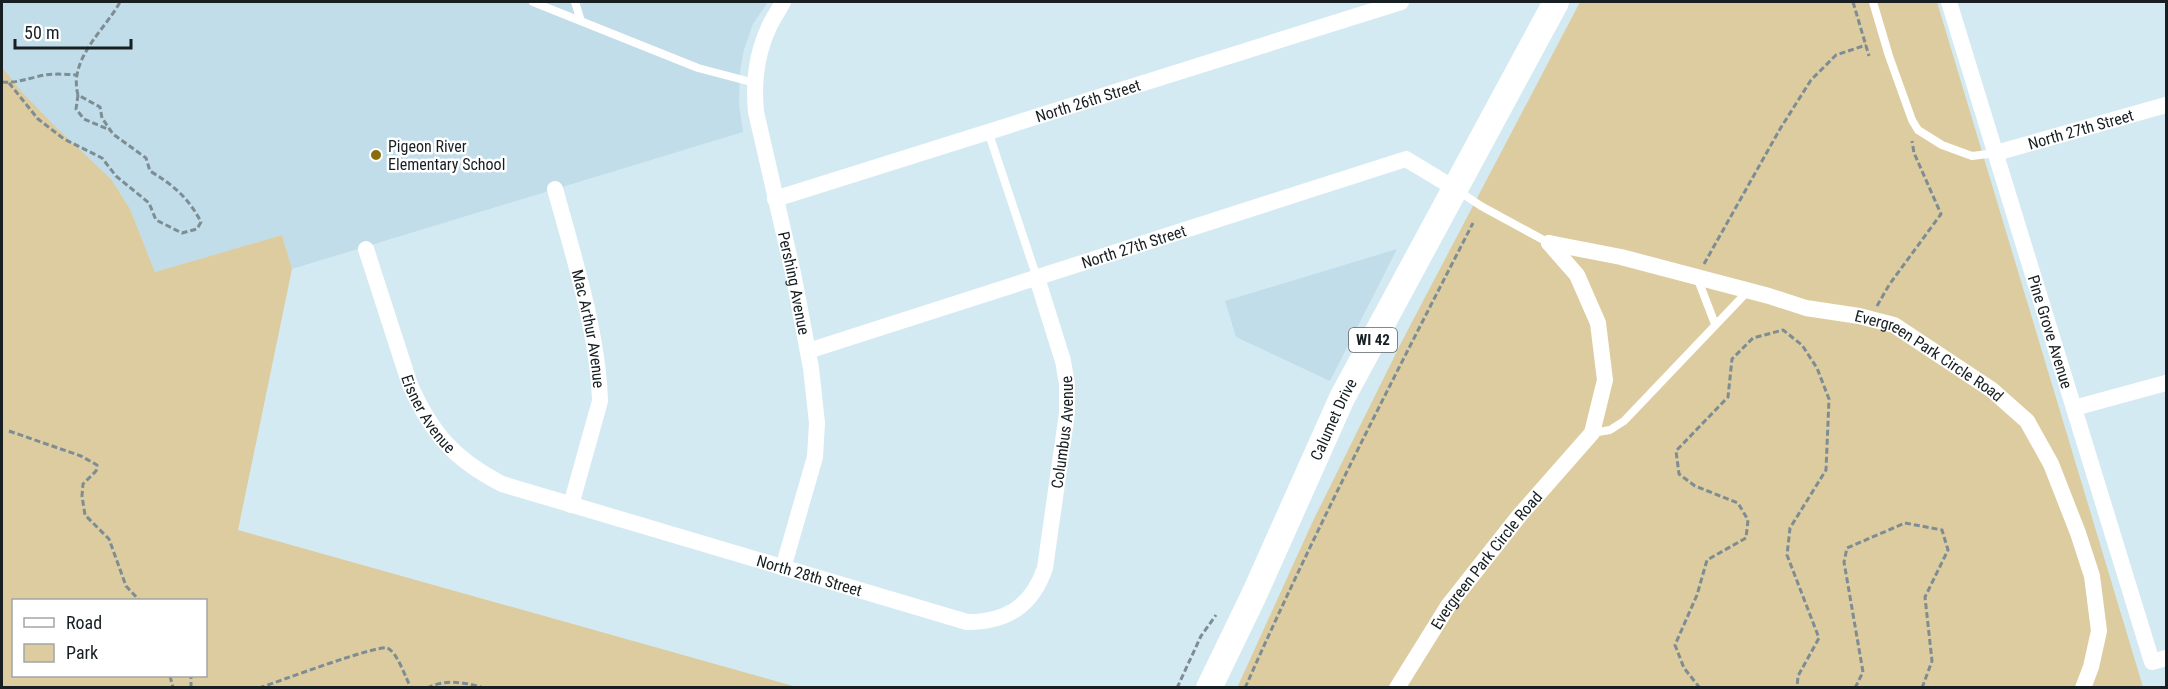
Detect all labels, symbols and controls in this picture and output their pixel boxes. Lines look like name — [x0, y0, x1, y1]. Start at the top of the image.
scale bar — [15, 12, 130, 50]
text: 50 m — [24, 22, 59, 43]
street label: North 26th Street — [1033, 75, 1143, 126]
street label: North 27th Street — [2026, 105, 2136, 153]
place label: Pigeon River Elementary School — [388, 137, 505, 174]
marker: Pigeon River Elementary School — [369, 148, 383, 162]
street label: North 27th Street — [1079, 221, 1189, 272]
street label: Pershing Avenue — [774, 229, 814, 336]
street label: Mac Arthur Avenue — [568, 267, 609, 389]
street label: Pine Grove Avenue — [2024, 273, 2077, 391]
street label: Evergreen Park Circle Road — [1853, 306, 2008, 405]
road number: WI 42 — [1349, 328, 1397, 352]
street label: Eisner Avenue — [398, 372, 459, 457]
street label: Columbus Avenue — [1047, 374, 1077, 490]
street label: Calumet Drive — [1306, 375, 1360, 463]
street label: Evergreen Park Circle Road — [1426, 487, 1546, 633]
street label: North 28th Street — [755, 551, 865, 600]
legend — [12, 599, 207, 677]
text: Road — [66, 612, 102, 633]
text: Park — [66, 642, 98, 663]

